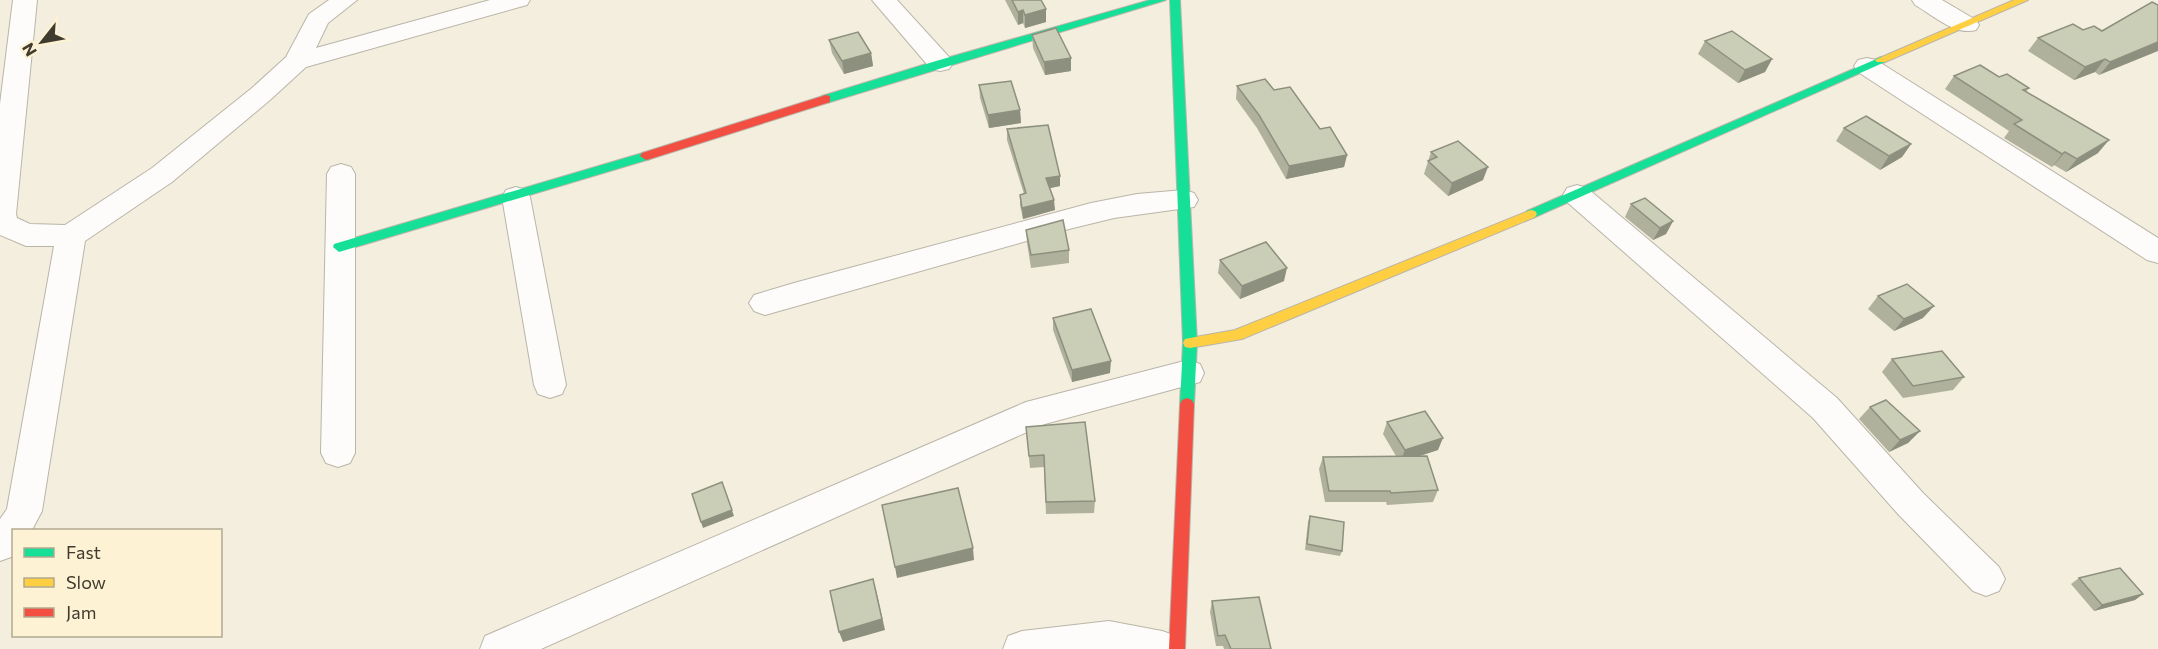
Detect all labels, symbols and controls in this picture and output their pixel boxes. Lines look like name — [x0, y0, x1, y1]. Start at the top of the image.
north arrow — [12, 12, 72, 72]
text: N — [17, 40, 40, 60]
legend — [12, 529, 222, 637]
text: Fast — [66, 541, 101, 563]
text: Slow — [66, 571, 106, 593]
text: Jam — [66, 601, 96, 623]

